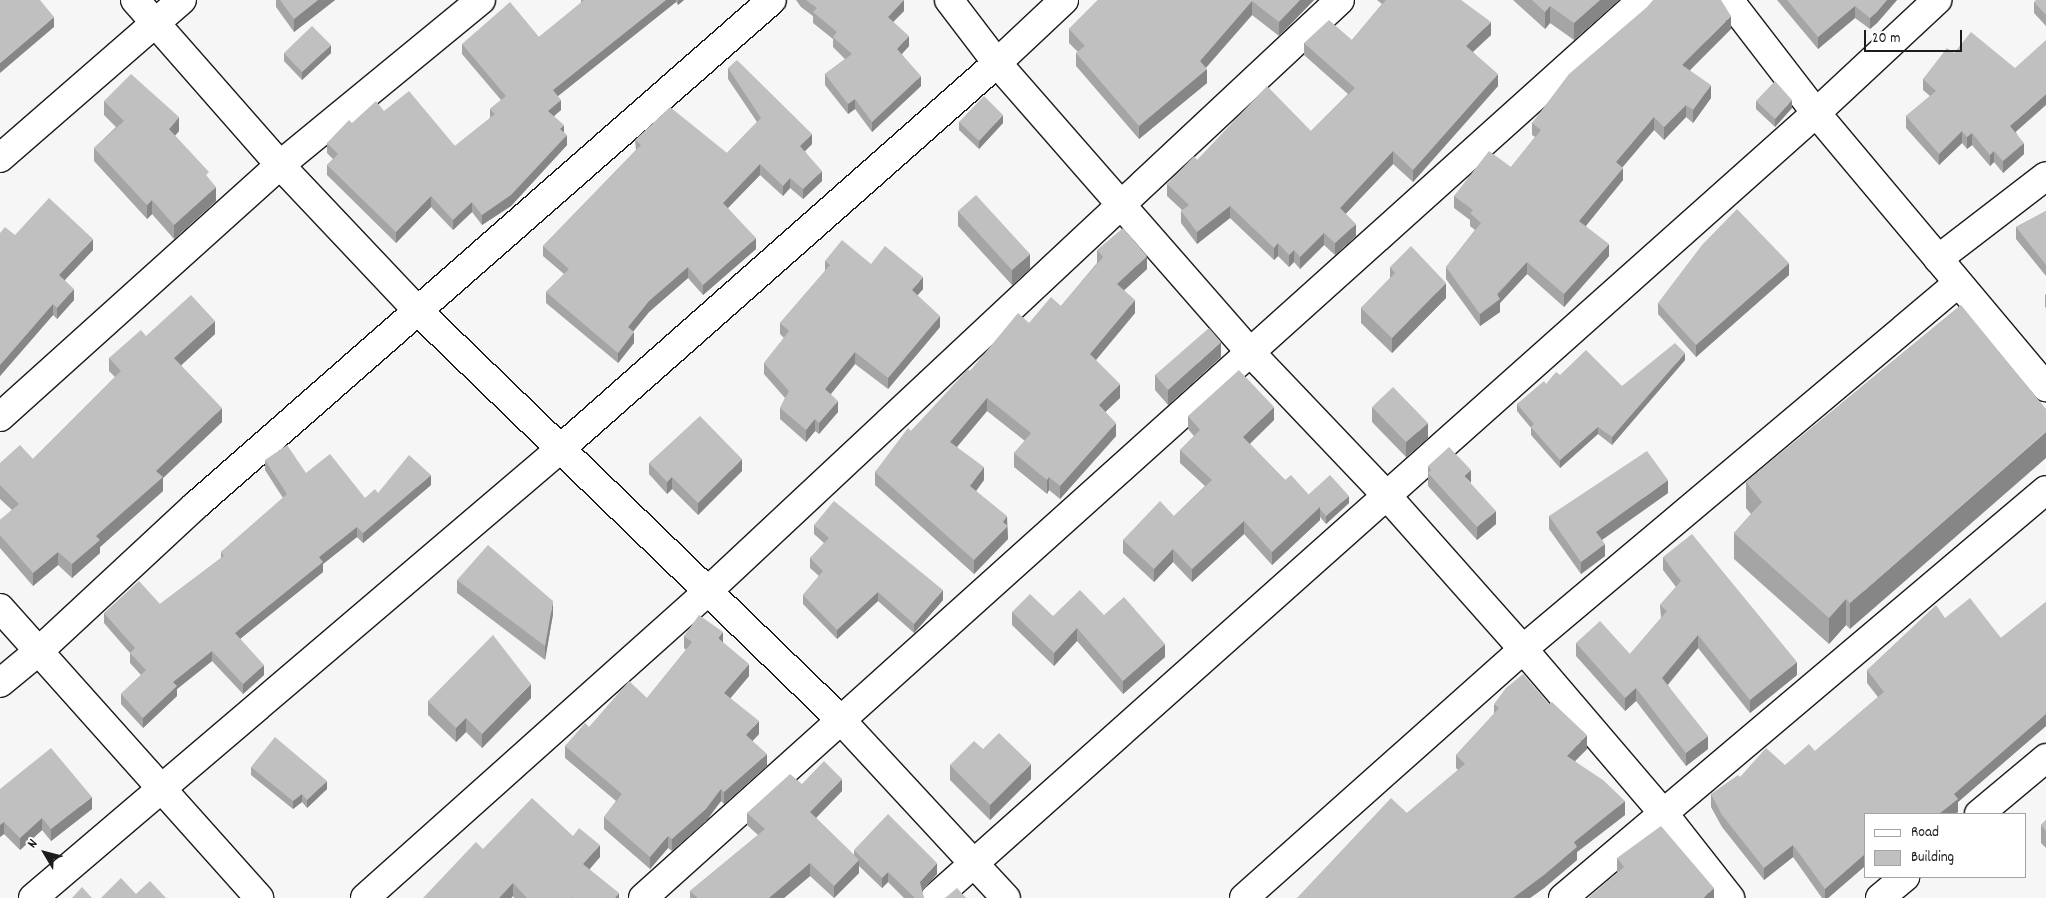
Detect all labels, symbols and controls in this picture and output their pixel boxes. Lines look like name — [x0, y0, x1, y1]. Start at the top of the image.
scale bar — [1866, 20, 1964, 52]
text: 20 m — [1872, 28, 1900, 50]
legend — [1864, 813, 2026, 878]
text: Road — [1911, 822, 1939, 844]
north arrow — [20, 828, 70, 878]
text: N — [23, 835, 43, 853]
text: Building — [1911, 847, 1954, 869]

